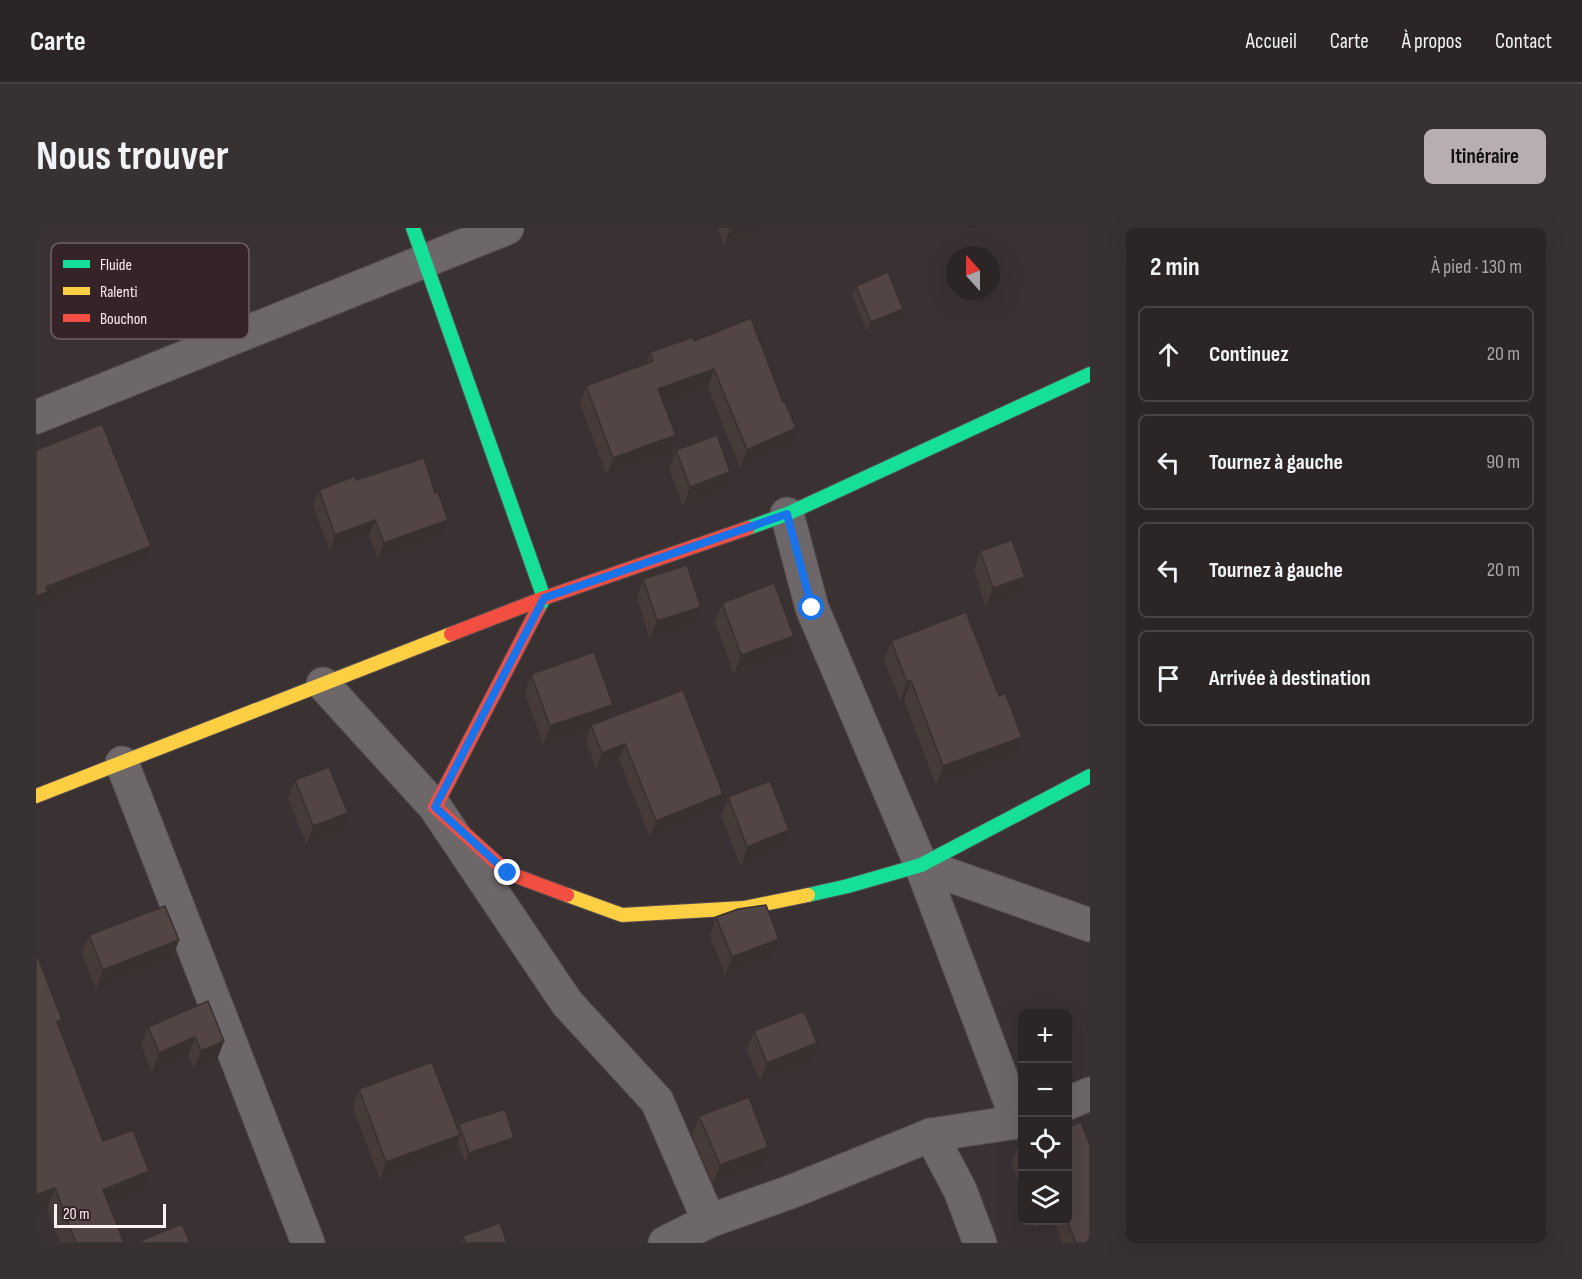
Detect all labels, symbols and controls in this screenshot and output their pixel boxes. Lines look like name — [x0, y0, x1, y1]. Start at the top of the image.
text: Carte — [30, 25, 86, 58]
text: Accueil — [1246, 29, 1297, 54]
text: Carte — [1330, 29, 1369, 54]
text: À propos — [1402, 29, 1462, 54]
text: Contact — [1495, 29, 1552, 54]
button: Itinéraire — [1424, 129, 1546, 184]
text: Nous trouver — [36, 131, 229, 182]
legend — [51, 243, 249, 339]
north arrow — [946, 246, 1000, 300]
text: 2 min — [1150, 252, 1200, 283]
text: À pied · 130 m — [1431, 255, 1522, 279]
text: Fluide — [100, 256, 132, 275]
text: Ralenti — [100, 283, 138, 302]
text: Bouchon — [100, 310, 147, 329]
icon: ahead — [1152, 338, 1185, 371]
text: Continuez — [1209, 341, 1289, 368]
text: 20 m — [1487, 342, 1520, 366]
icon: left — [1152, 446, 1185, 479]
text: Tournez à gauche — [1209, 449, 1343, 476]
text: 90 m — [1486, 450, 1520, 474]
icon: left — [1152, 554, 1185, 587]
text: Tournez à gauche — [1209, 557, 1343, 584]
text: 20 m — [1487, 558, 1520, 582]
route start — [798, 594, 824, 620]
icon: arrive — [1152, 662, 1185, 695]
text: Arrivée à destination — [1209, 665, 1371, 692]
route end — [494, 859, 520, 885]
map controls — [1018, 1009, 1072, 1225]
button: + — [1018, 1009, 1072, 1063]
button: − — [1018, 1063, 1072, 1117]
button: locate — [1018, 1117, 1072, 1171]
button: layers — [1018, 1171, 1072, 1225]
scale bar — [54, 1201, 166, 1228]
text: 20 m — [63, 1205, 90, 1224]

